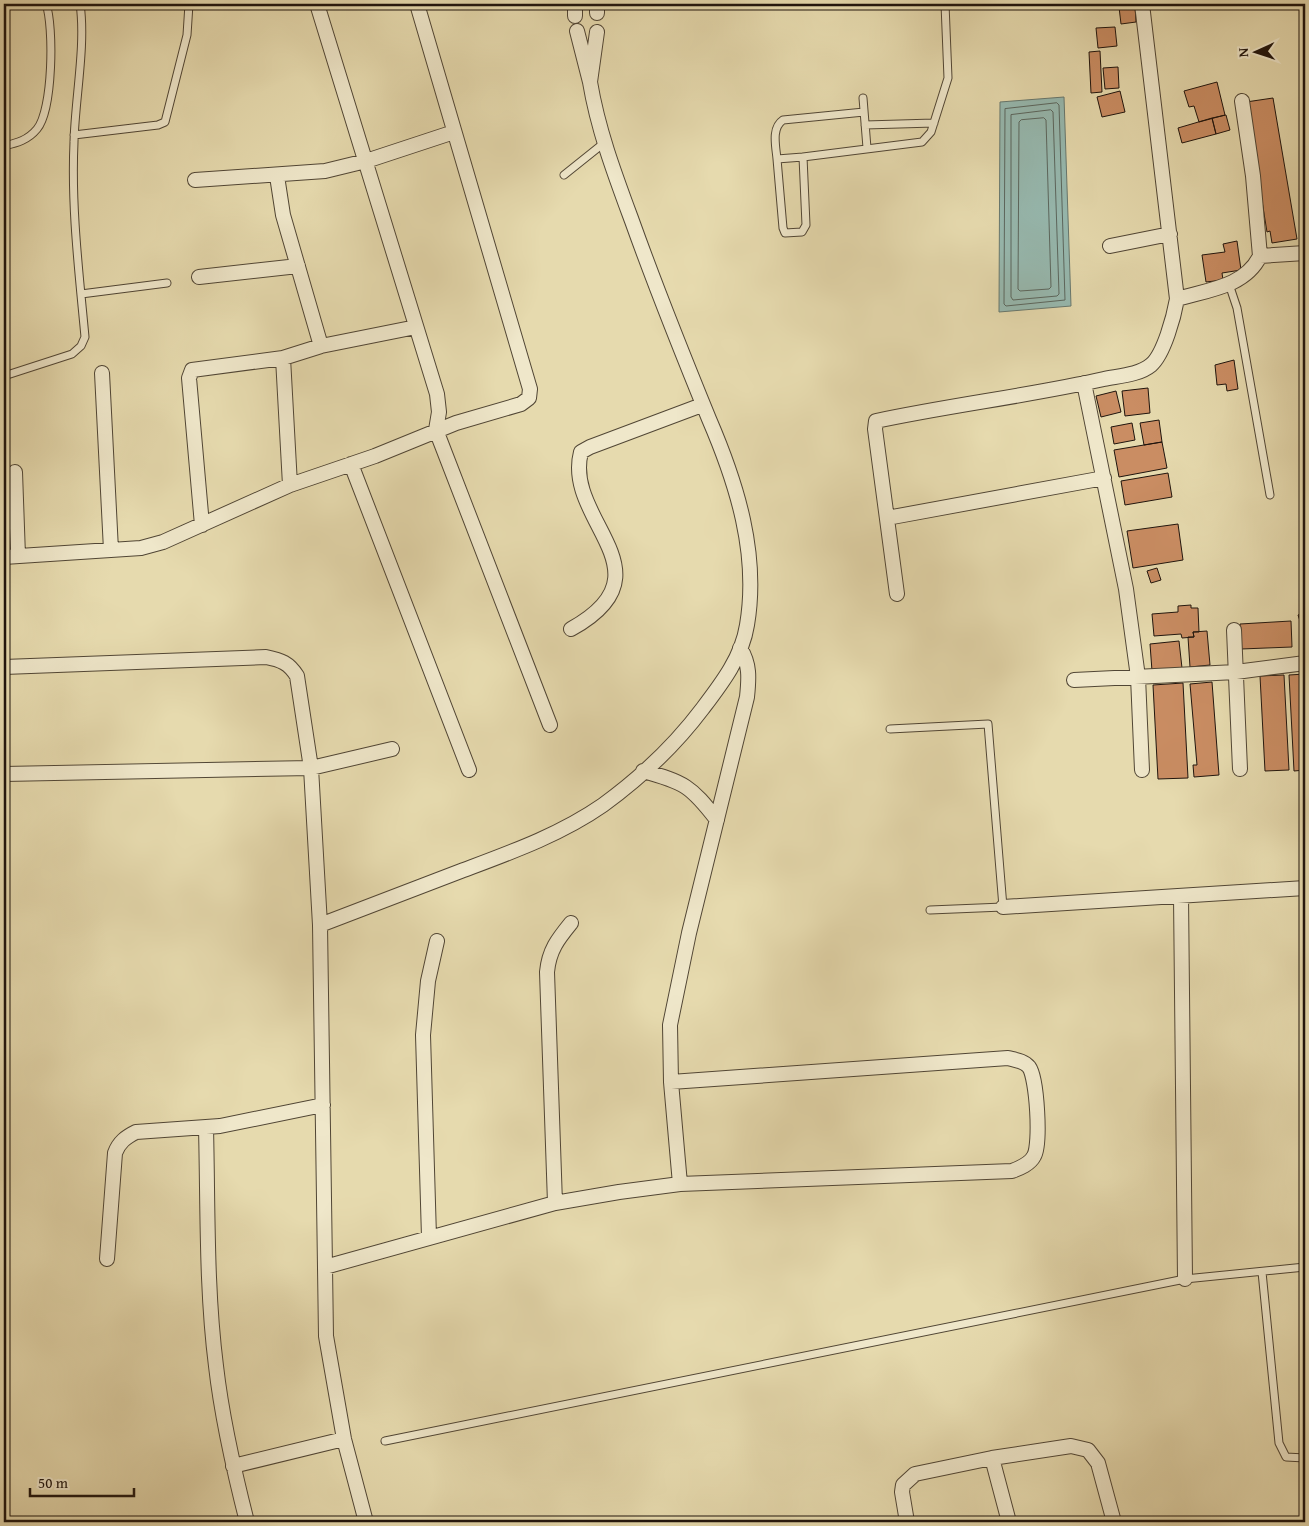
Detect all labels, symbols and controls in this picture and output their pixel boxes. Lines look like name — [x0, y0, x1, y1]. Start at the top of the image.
north arrow — [1232, 28, 1282, 78]
text: N — [1233, 47, 1253, 58]
scale bar — [30, 1466, 134, 1498]
text: 50 m — [38, 1472, 69, 1493]

